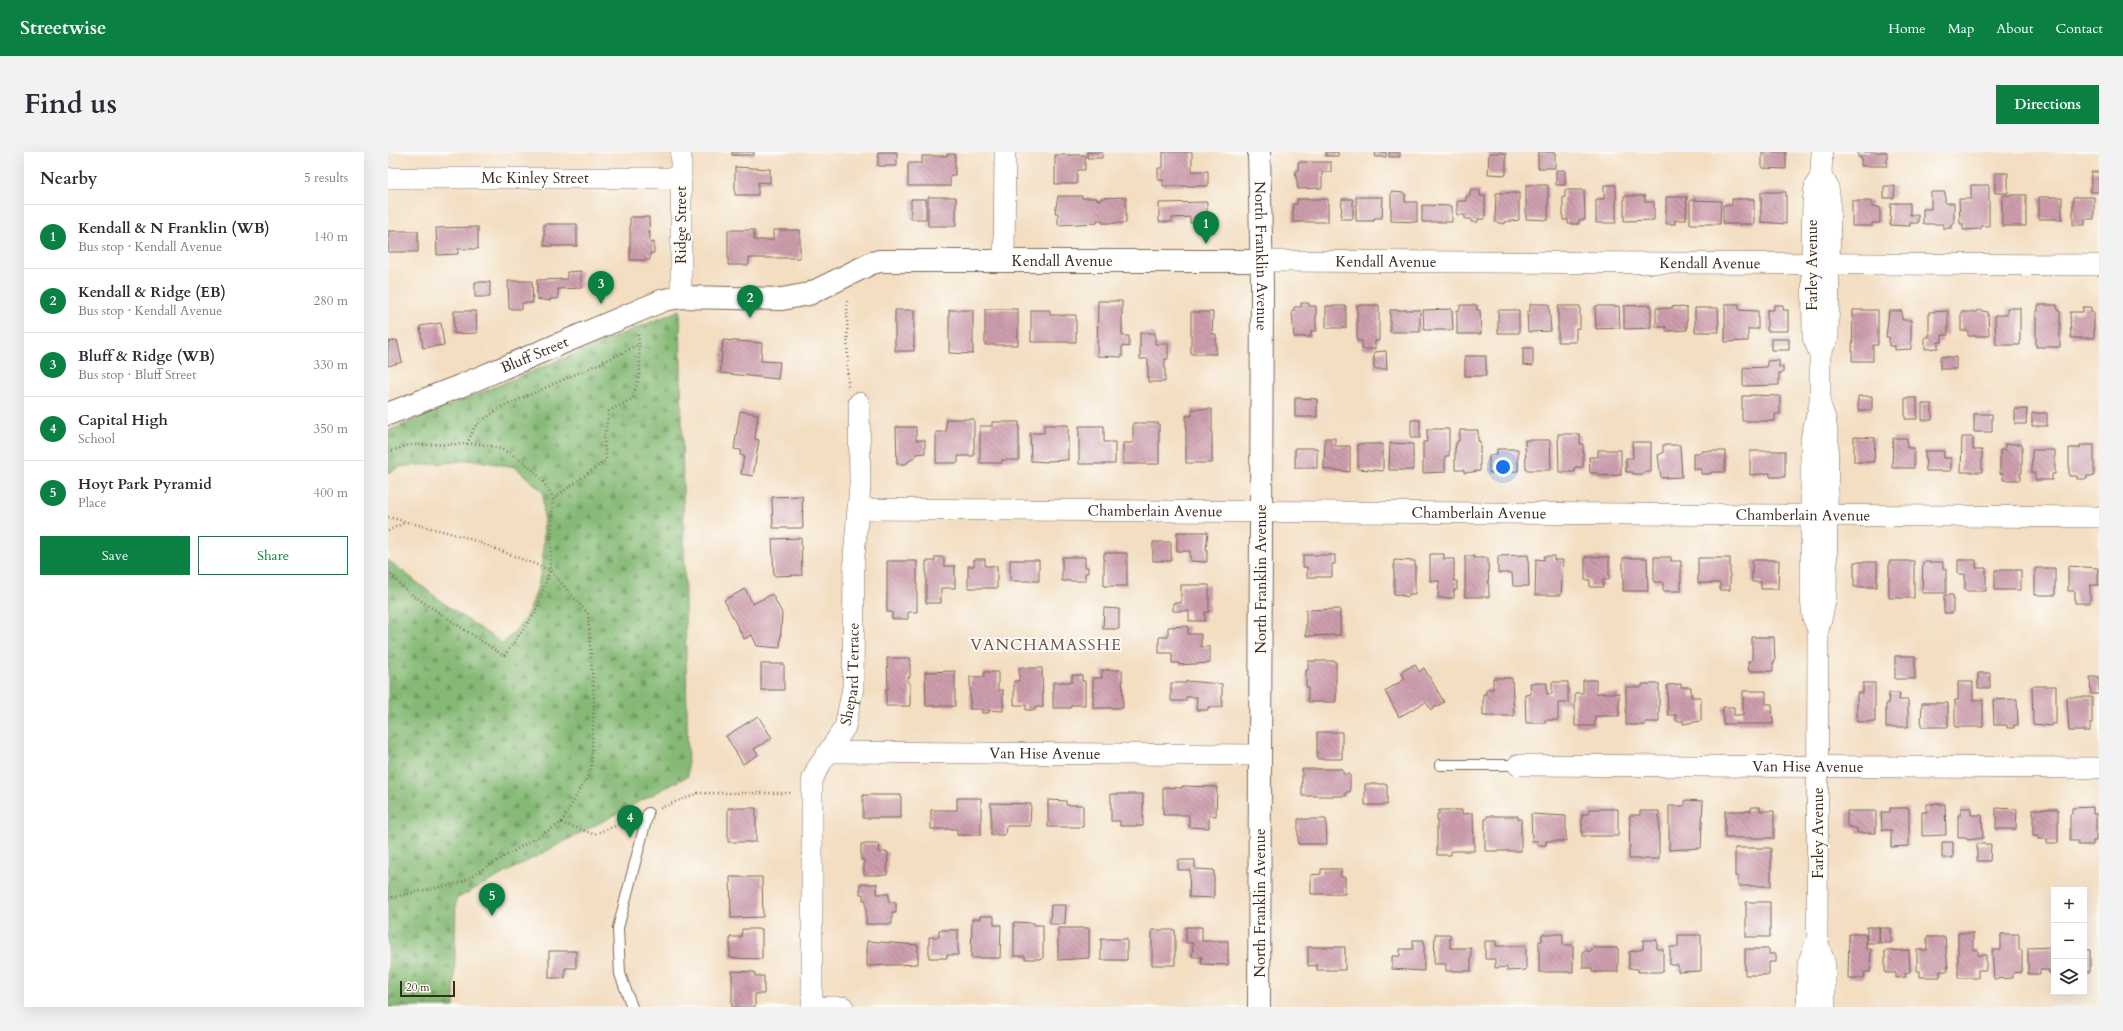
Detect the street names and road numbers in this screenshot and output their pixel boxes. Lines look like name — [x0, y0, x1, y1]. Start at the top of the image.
street label: Mc Kinley Street — [481, 168, 589, 188]
street label: North Franklin Avenue — [1250, 181, 1272, 331]
street label: Ridge Street — [671, 186, 691, 264]
street label: Farley Avenue — [1802, 219, 1822, 311]
street label: Kendall Avenue — [1011, 251, 1113, 271]
street label: Kendall Avenue — [1335, 251, 1437, 272]
street label: Kendall Avenue — [1659, 253, 1761, 273]
street label: Bluff Street — [498, 331, 571, 378]
street label: Chamberlain Avenue — [1087, 500, 1223, 521]
street label: Chamberlain Avenue — [1411, 503, 1547, 523]
street label: North Franklin Avenue — [1251, 504, 1271, 654]
street label: Chamberlain Avenue — [1735, 505, 1871, 526]
street label: Shepard Terrace — [836, 622, 864, 727]
street label: Van Hise Avenue — [989, 743, 1101, 764]
street label: Van Hise Avenue — [1752, 756, 1864, 777]
street label: Farley Avenue — [1808, 787, 1828, 879]
street label: North Franklin Avenue — [1250, 828, 1270, 978]

